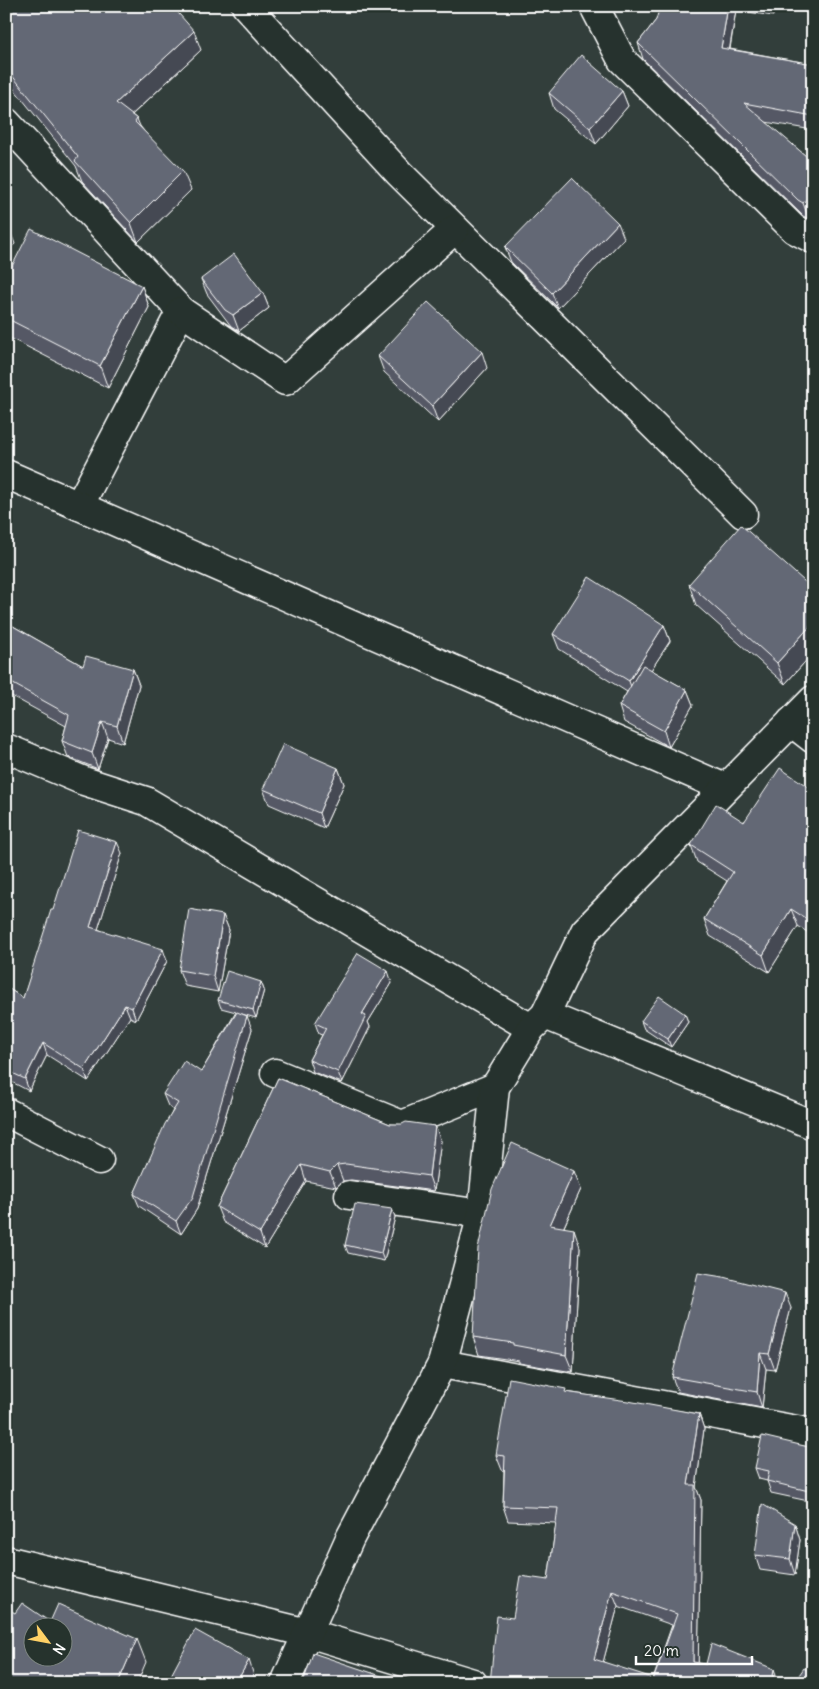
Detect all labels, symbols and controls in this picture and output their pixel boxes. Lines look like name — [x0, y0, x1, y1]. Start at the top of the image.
north arrow — [22, 1616, 72, 1666]
scale bar — [636, 1634, 753, 1666]
text: N — [49, 1640, 69, 1658]
text: 20 m — [644, 1641, 679, 1660]

